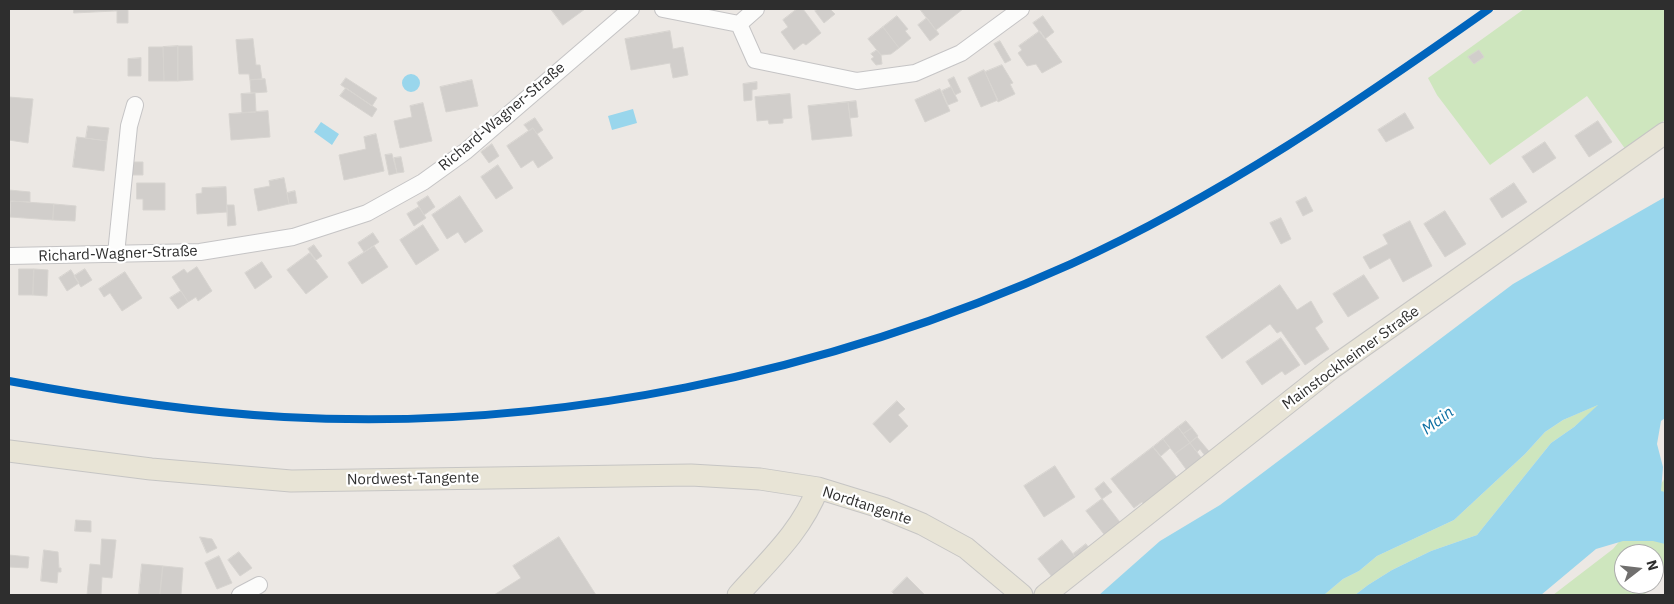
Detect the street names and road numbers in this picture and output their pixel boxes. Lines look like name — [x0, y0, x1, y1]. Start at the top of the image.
street label: Richard-Wagner-Straße — [435, 59, 569, 175]
street label: Richard-Wagner-Straße — [38, 242, 198, 266]
street label: Mainstockheimer Straße — [1279, 302, 1423, 414]
street label: Nordwest-Tangente — [347, 469, 479, 489]
street label: Nordtangente — [820, 483, 914, 529]

